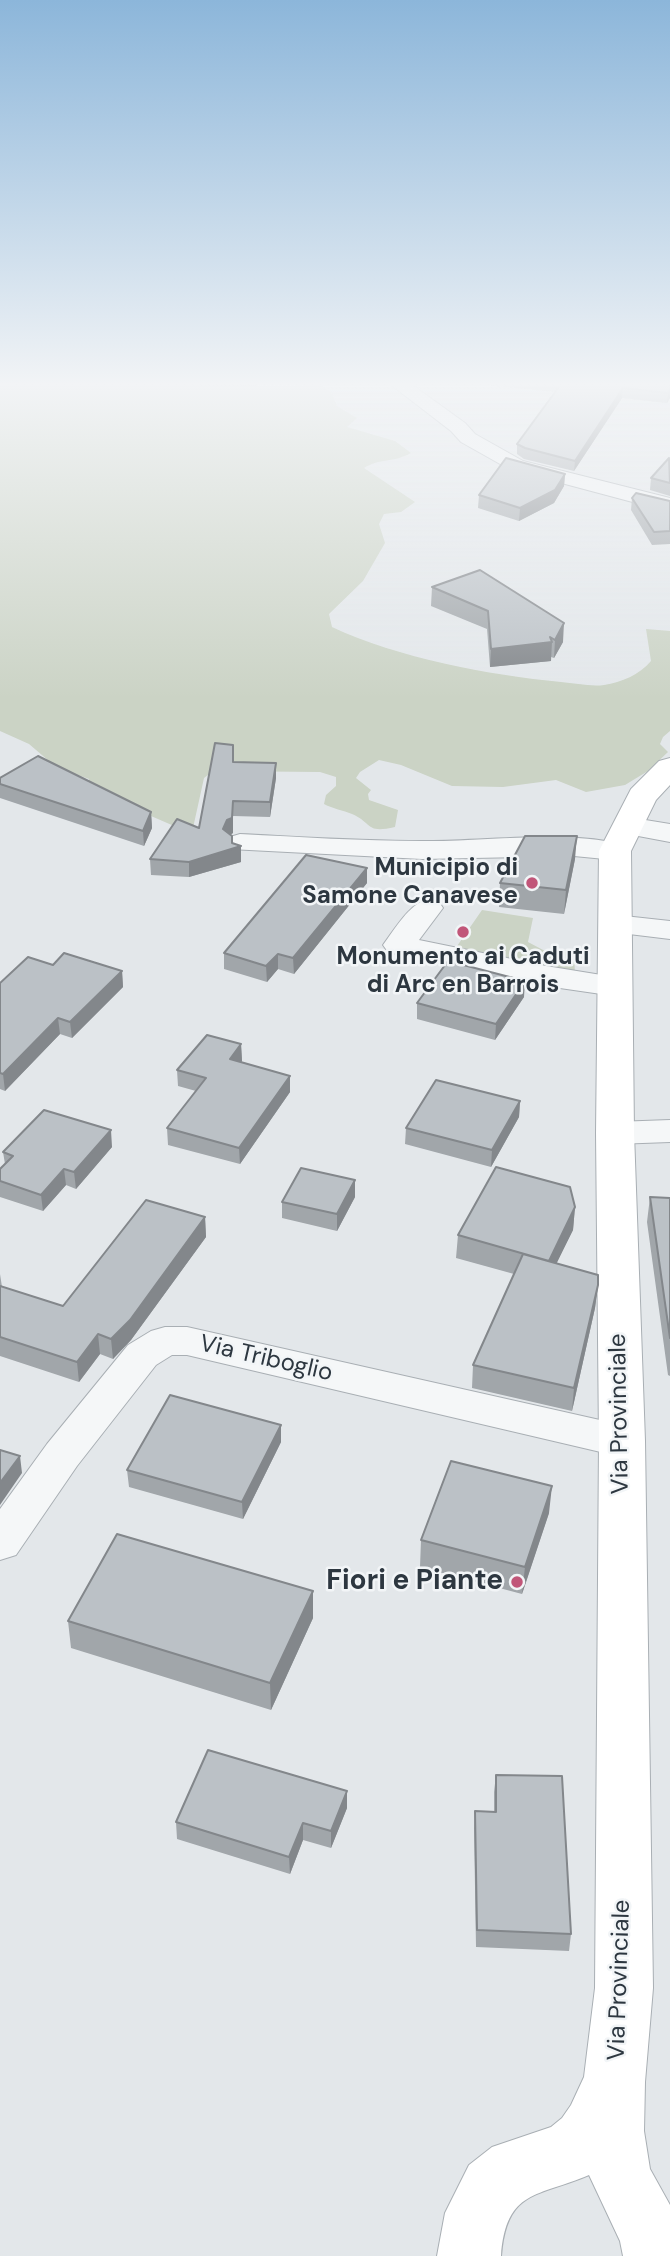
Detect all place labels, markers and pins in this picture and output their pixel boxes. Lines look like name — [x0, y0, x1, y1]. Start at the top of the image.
place label: Municipio di Samone Canavese — [302, 855, 518, 911]
marker: Municipio di Samone Canavese — [524, 875, 540, 891]
marker: Monumento ai Caduti di Arc en Barrois — [455, 924, 471, 940]
place label: Monumento ai Caduti di Arc en Barrois — [336, 944, 590, 1000]
place label: Fiori e Piante — [326, 1565, 503, 1599]
marker: Fiori e Piante — [509, 1574, 525, 1590]

